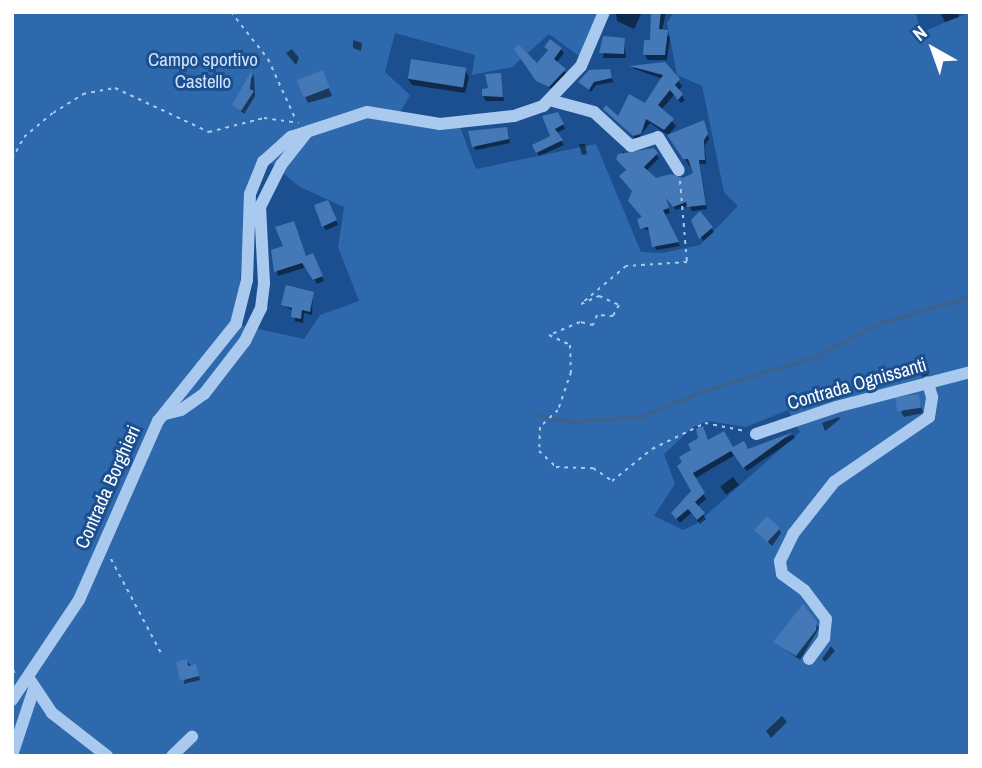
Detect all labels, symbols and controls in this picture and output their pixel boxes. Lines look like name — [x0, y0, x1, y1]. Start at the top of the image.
north arrow — [898, 14, 968, 84]
text: N — [907, 19, 932, 46]
park label: Campo sportivo Castello — [148, 49, 258, 93]
street label: Contrada Ognissanti — [785, 353, 929, 415]
street label: Contrada Borghieri — [71, 422, 145, 552]

